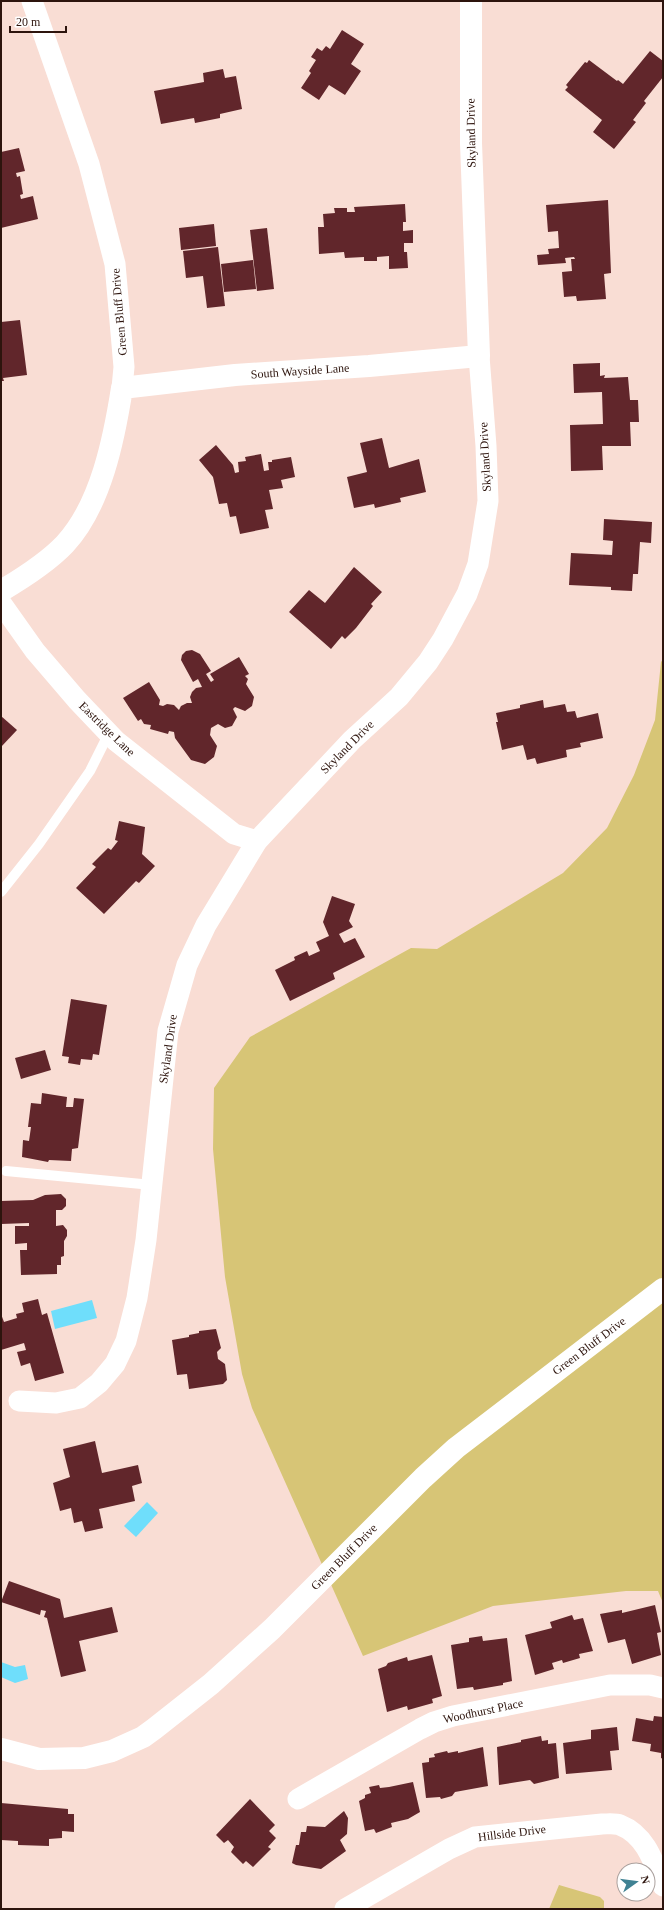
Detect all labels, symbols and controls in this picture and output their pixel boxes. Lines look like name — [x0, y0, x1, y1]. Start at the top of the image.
scale bar — [10, 8, 66, 34]
text: 20 m — [16, 15, 41, 29]
street label: Skyland Drive — [463, 98, 479, 168]
street label: Green Bluff Drive — [108, 268, 130, 356]
street label: South Wayside Lane — [250, 361, 350, 381]
street label: Skyland Drive — [476, 422, 494, 492]
street label: Eastridge Lane — [76, 699, 138, 759]
street label: Skyland Drive — [317, 717, 377, 777]
street label: Skyland Drive — [156, 1014, 180, 1084]
street label: Green Bluff Drive — [550, 1314, 628, 1378]
street label: Green Bluff Drive — [308, 1521, 380, 1593]
street label: Woodhurst Place — [442, 1696, 524, 1726]
street label: Hillside Drive — [477, 1822, 547, 1844]
north arrow — [616, 1862, 656, 1902]
text: N — [639, 1874, 652, 1885]

